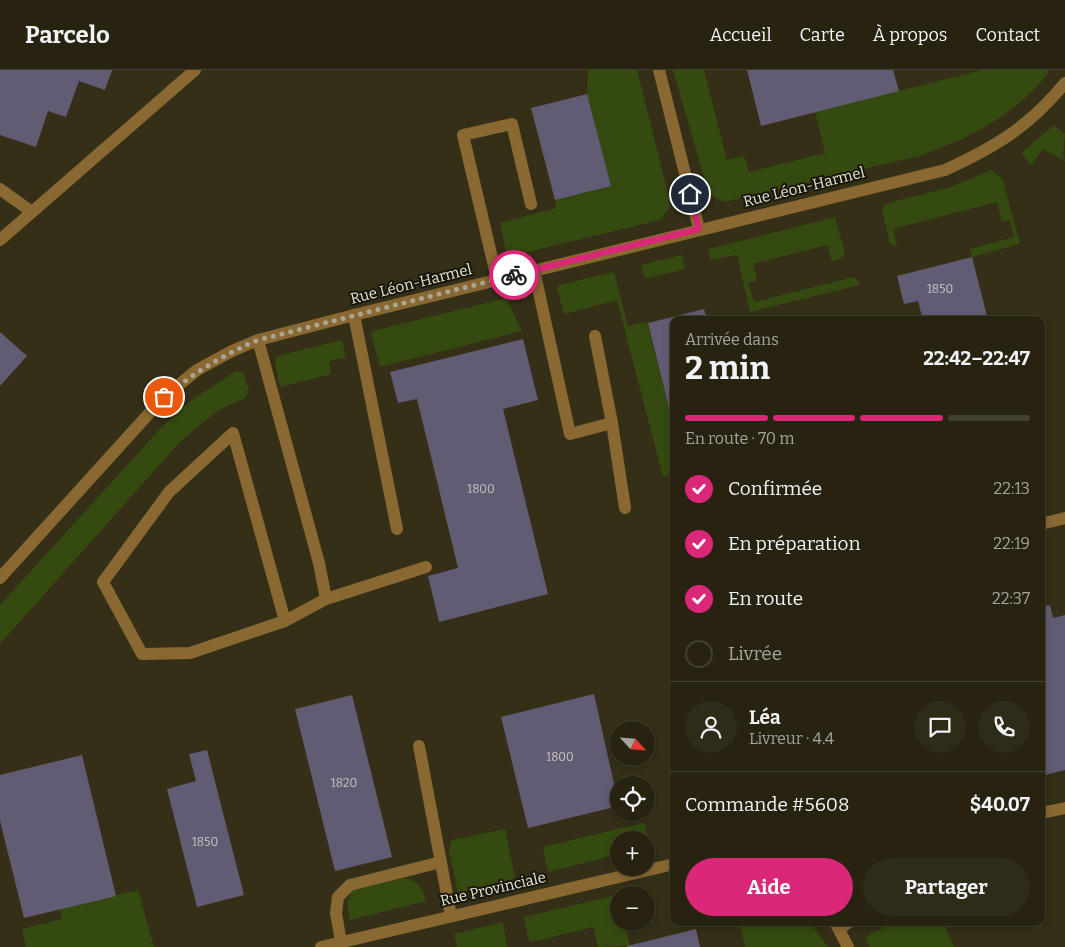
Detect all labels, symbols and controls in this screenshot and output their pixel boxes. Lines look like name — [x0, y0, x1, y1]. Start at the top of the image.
text: Parcelo — [25, 21, 110, 49]
text: Accueil — [710, 24, 772, 46]
text: Carte — [800, 24, 845, 46]
text: À propos — [873, 24, 947, 46]
text: Contact — [975, 24, 1040, 46]
street label: Rue Léon-Harmel — [741, 163, 867, 211]
pin — [669, 173, 711, 215]
icon: home — [676, 180, 704, 208]
courier — [489, 250, 539, 300]
street label: Rue Léon-Harmel — [348, 260, 474, 308]
icon: bike — [500, 261, 528, 289]
house number: 1850 — [927, 282, 953, 296]
text: Arrivée dans — [685, 330, 779, 349]
text: 22:42–22:47 — [923, 347, 1030, 370]
text: 2 min — [685, 349, 770, 387]
pin — [143, 376, 185, 418]
icon: bag — [150, 383, 178, 411]
text: En route · 70 m — [685, 429, 795, 448]
icon: check — [685, 475, 713, 503]
text: Confirmée — [728, 477, 822, 500]
text: 22:13 — [994, 479, 1030, 498]
house number: 1800 — [467, 482, 495, 496]
icon: check — [685, 530, 713, 558]
text: En préparation — [728, 532, 861, 555]
text: 22:19 — [993, 534, 1030, 553]
icon: check — [685, 585, 713, 613]
text: En route — [728, 587, 803, 610]
text: 22:37 — [992, 589, 1030, 608]
text: Livrée — [728, 642, 782, 665]
button: person — [685, 701, 737, 753]
button: chat — [914, 701, 966, 753]
button: phone — [978, 701, 1030, 753]
text: Léa — [749, 706, 781, 729]
north arrow — [610, 721, 655, 766]
map controls — [610, 721, 655, 931]
text: Livreur · 4.4 — [749, 729, 834, 748]
house number: 1800 — [546, 750, 574, 764]
house number: 1820 — [331, 776, 357, 790]
button: locate — [610, 776, 655, 821]
text: Commande #5608 — [685, 793, 849, 816]
text: $40.07 — [970, 793, 1030, 816]
button: + — [610, 831, 655, 876]
house number: 1850 — [192, 835, 218, 849]
button: Aide — [685, 858, 853, 916]
button: Partager — [863, 858, 1030, 916]
street label: Rue Provinciale — [438, 868, 548, 910]
button: − — [610, 886, 655, 931]

